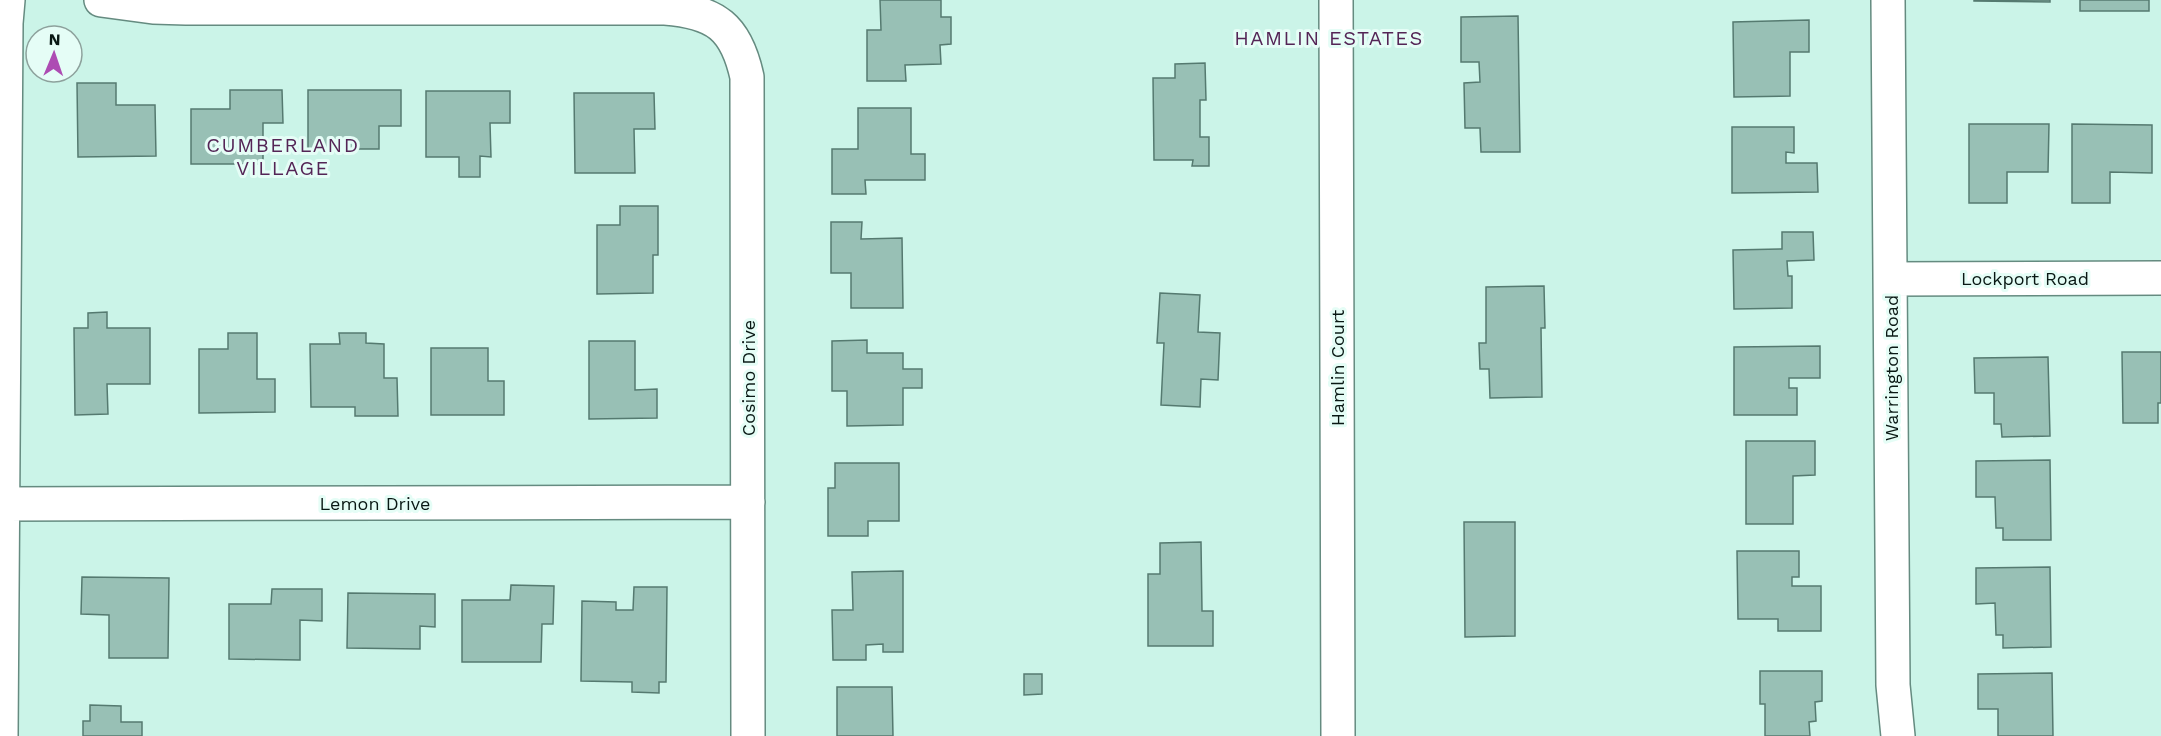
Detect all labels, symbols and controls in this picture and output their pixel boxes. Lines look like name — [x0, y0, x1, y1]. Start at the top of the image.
north arrow — [24, 24, 84, 84]
district label: HAMLIN ESTATES — [1234, 26, 1424, 50]
text: N — [48, 30, 61, 49]
district label: CUMBERLAND VILLAGE — [206, 133, 360, 180]
street label: Lockport Road — [1961, 268, 2089, 289]
street label: Warrington Road — [1881, 295, 1902, 441]
street label: Hamlin Court — [1327, 309, 1348, 426]
street label: Cosimo Drive — [738, 320, 759, 436]
street label: Lemon Drive — [320, 493, 430, 514]

